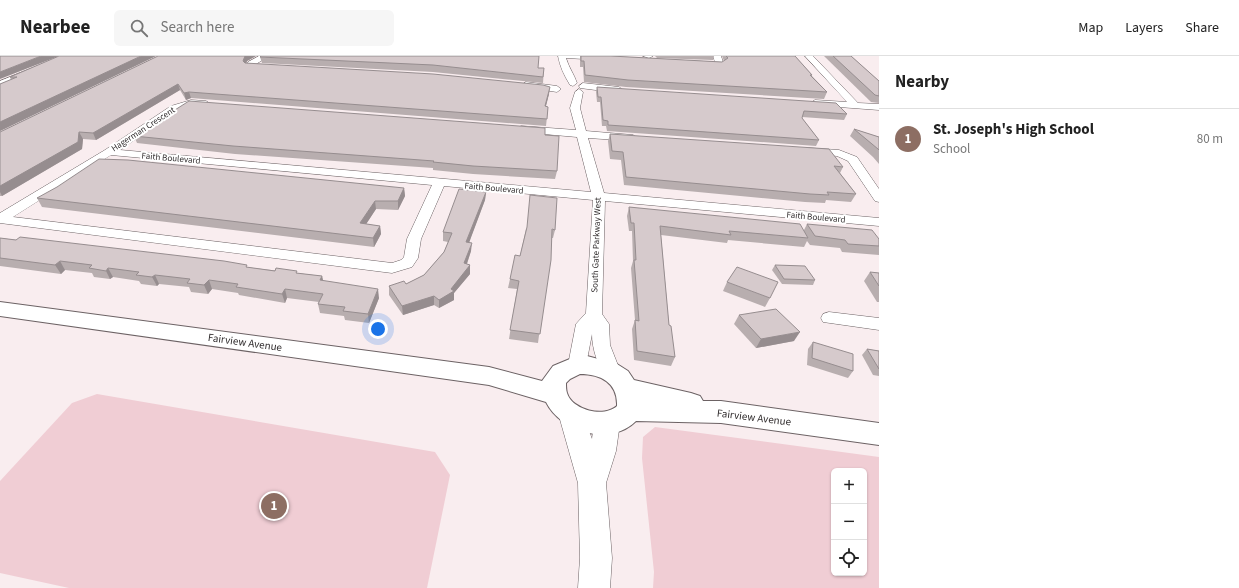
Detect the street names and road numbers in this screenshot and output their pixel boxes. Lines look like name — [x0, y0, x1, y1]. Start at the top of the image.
street label: Hagerman Crescent — [109, 104, 178, 155]
street label: Faith Boulevard — [141, 149, 201, 168]
street label: Faith Boulevard — [464, 179, 524, 198]
street label: South Gate Parkway West — [588, 197, 605, 293]
street label: Faith Boulevard — [786, 208, 846, 227]
street label: Fairview Avenue — [207, 330, 284, 355]
street label: Fairview Avenue — [716, 405, 792, 430]

